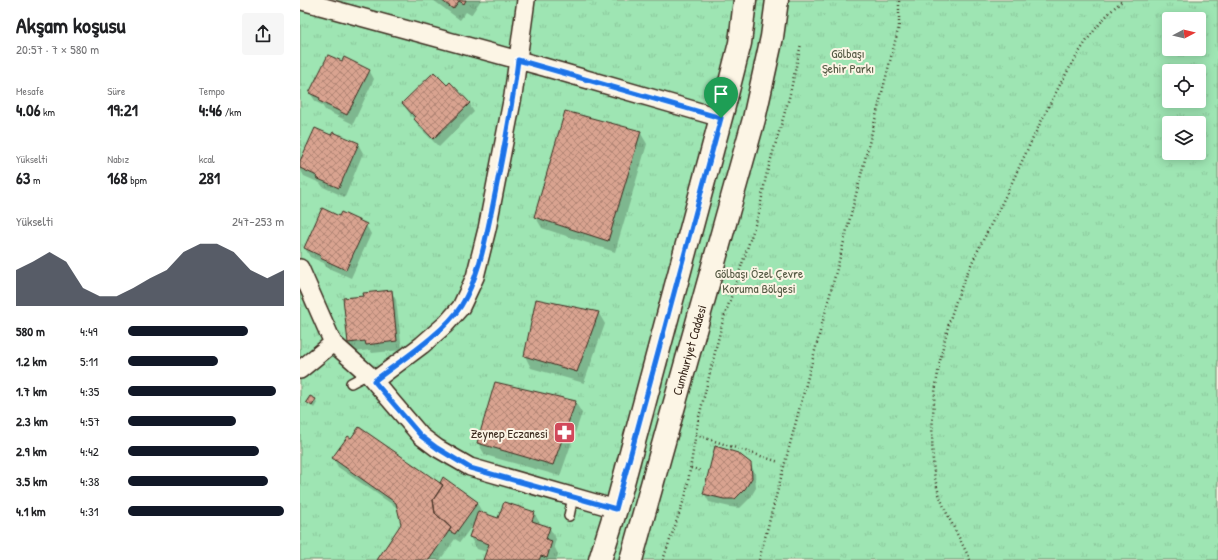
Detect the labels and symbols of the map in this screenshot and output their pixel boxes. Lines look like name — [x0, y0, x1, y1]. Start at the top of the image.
north arrow — [1162, 12, 1206, 56]
park label: Gölbaşı Şehir Parkı — [822, 44, 874, 77]
pin — [704, 77, 738, 118]
park label: Gölbaşı Özel Çevre Koruma Bölgesi — [715, 264, 803, 297]
street label: Cumhuriyet Caddesi — [667, 303, 711, 397]
pharmacy icon: Zeynep Eczanesi — [551, 420, 577, 446]
place label: Zeynep Eczanesi — [471, 424, 548, 442]

